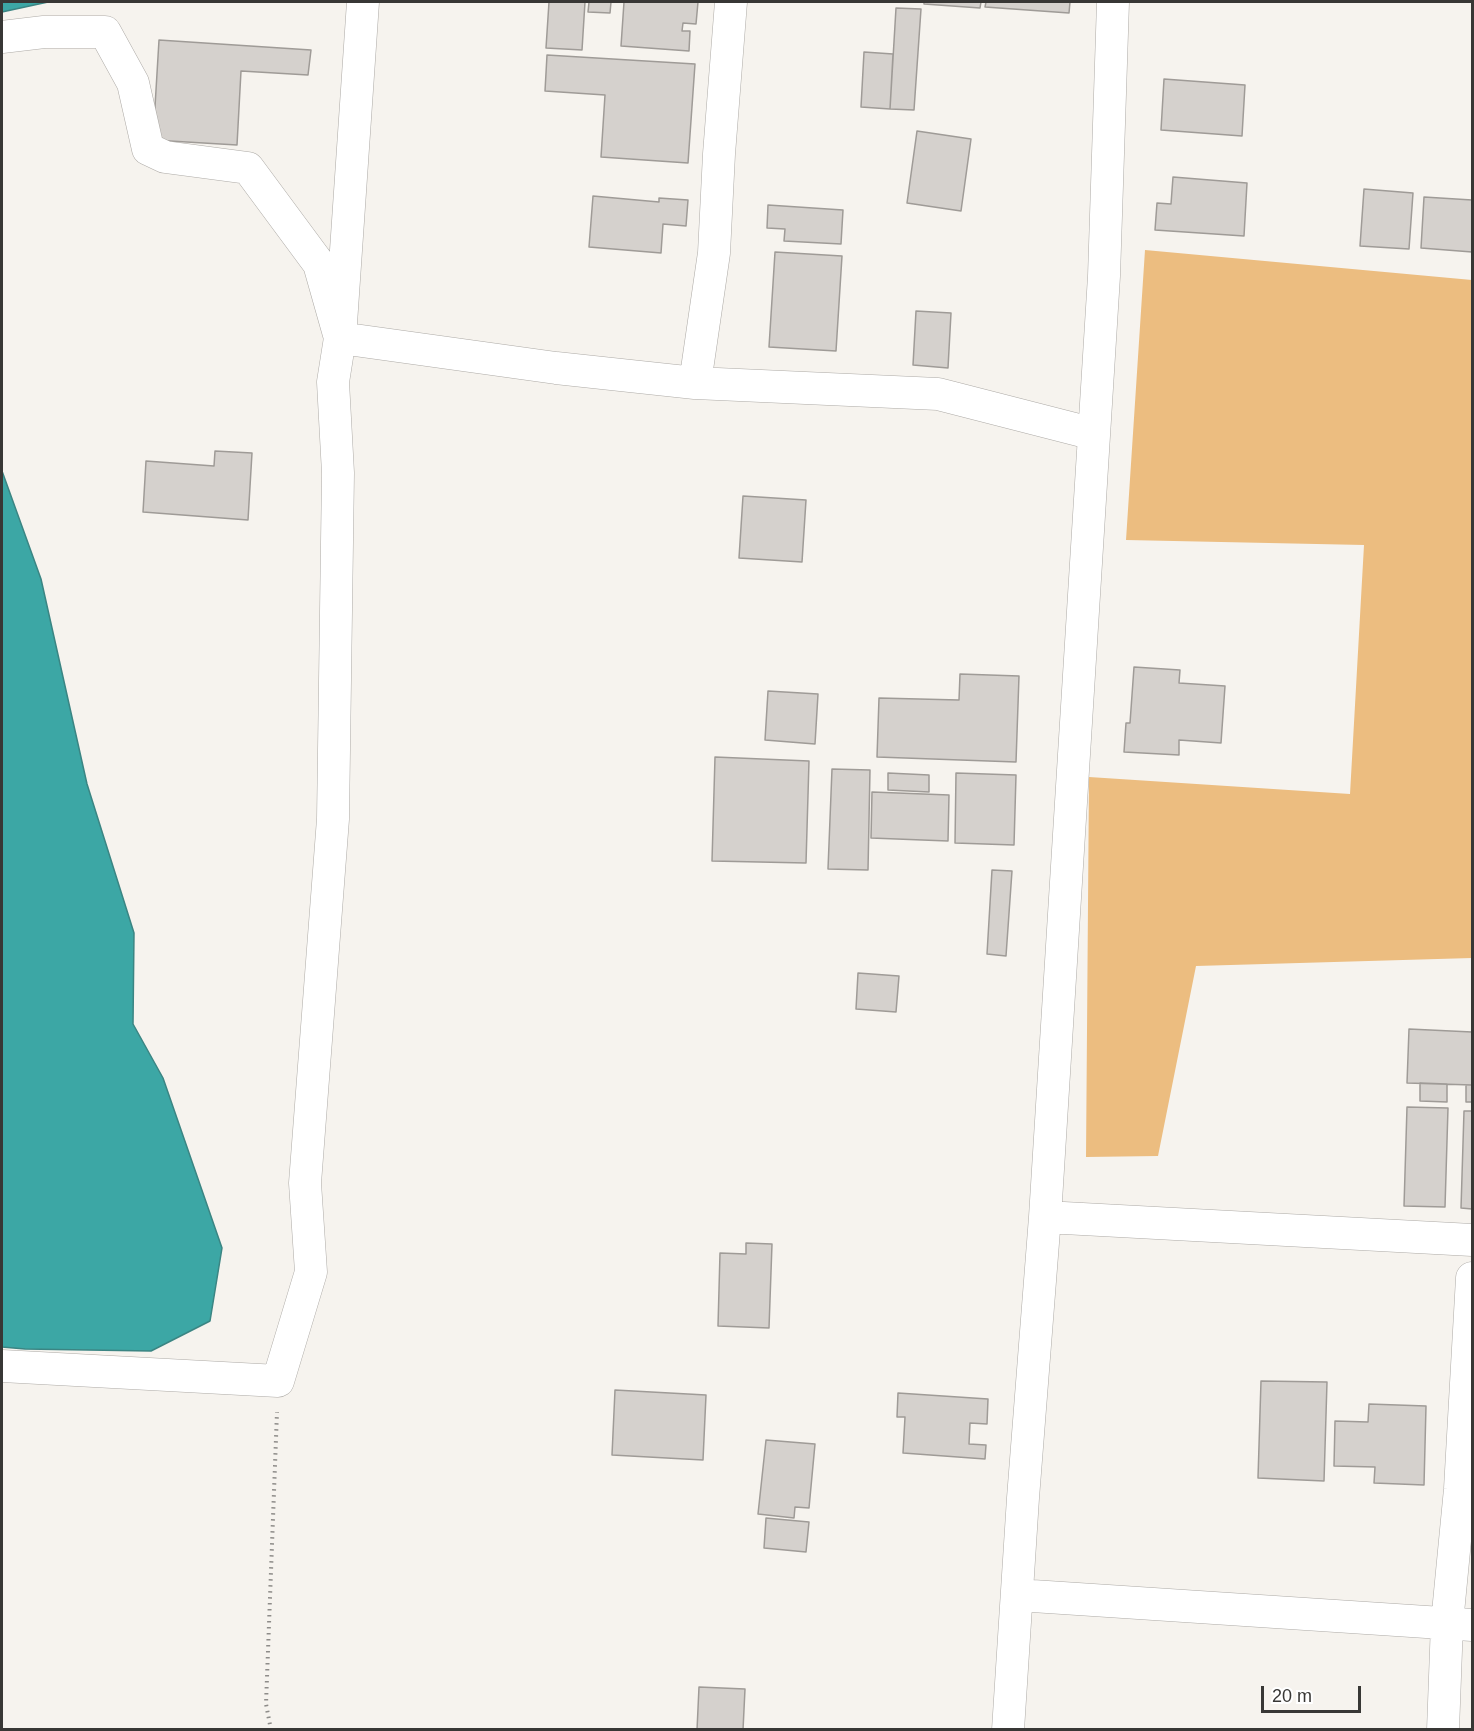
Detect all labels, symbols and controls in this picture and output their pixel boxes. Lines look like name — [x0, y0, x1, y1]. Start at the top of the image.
scale bar — [1264, 1674, 1364, 1712]
text: 20 m — [1272, 1686, 1312, 1706]

